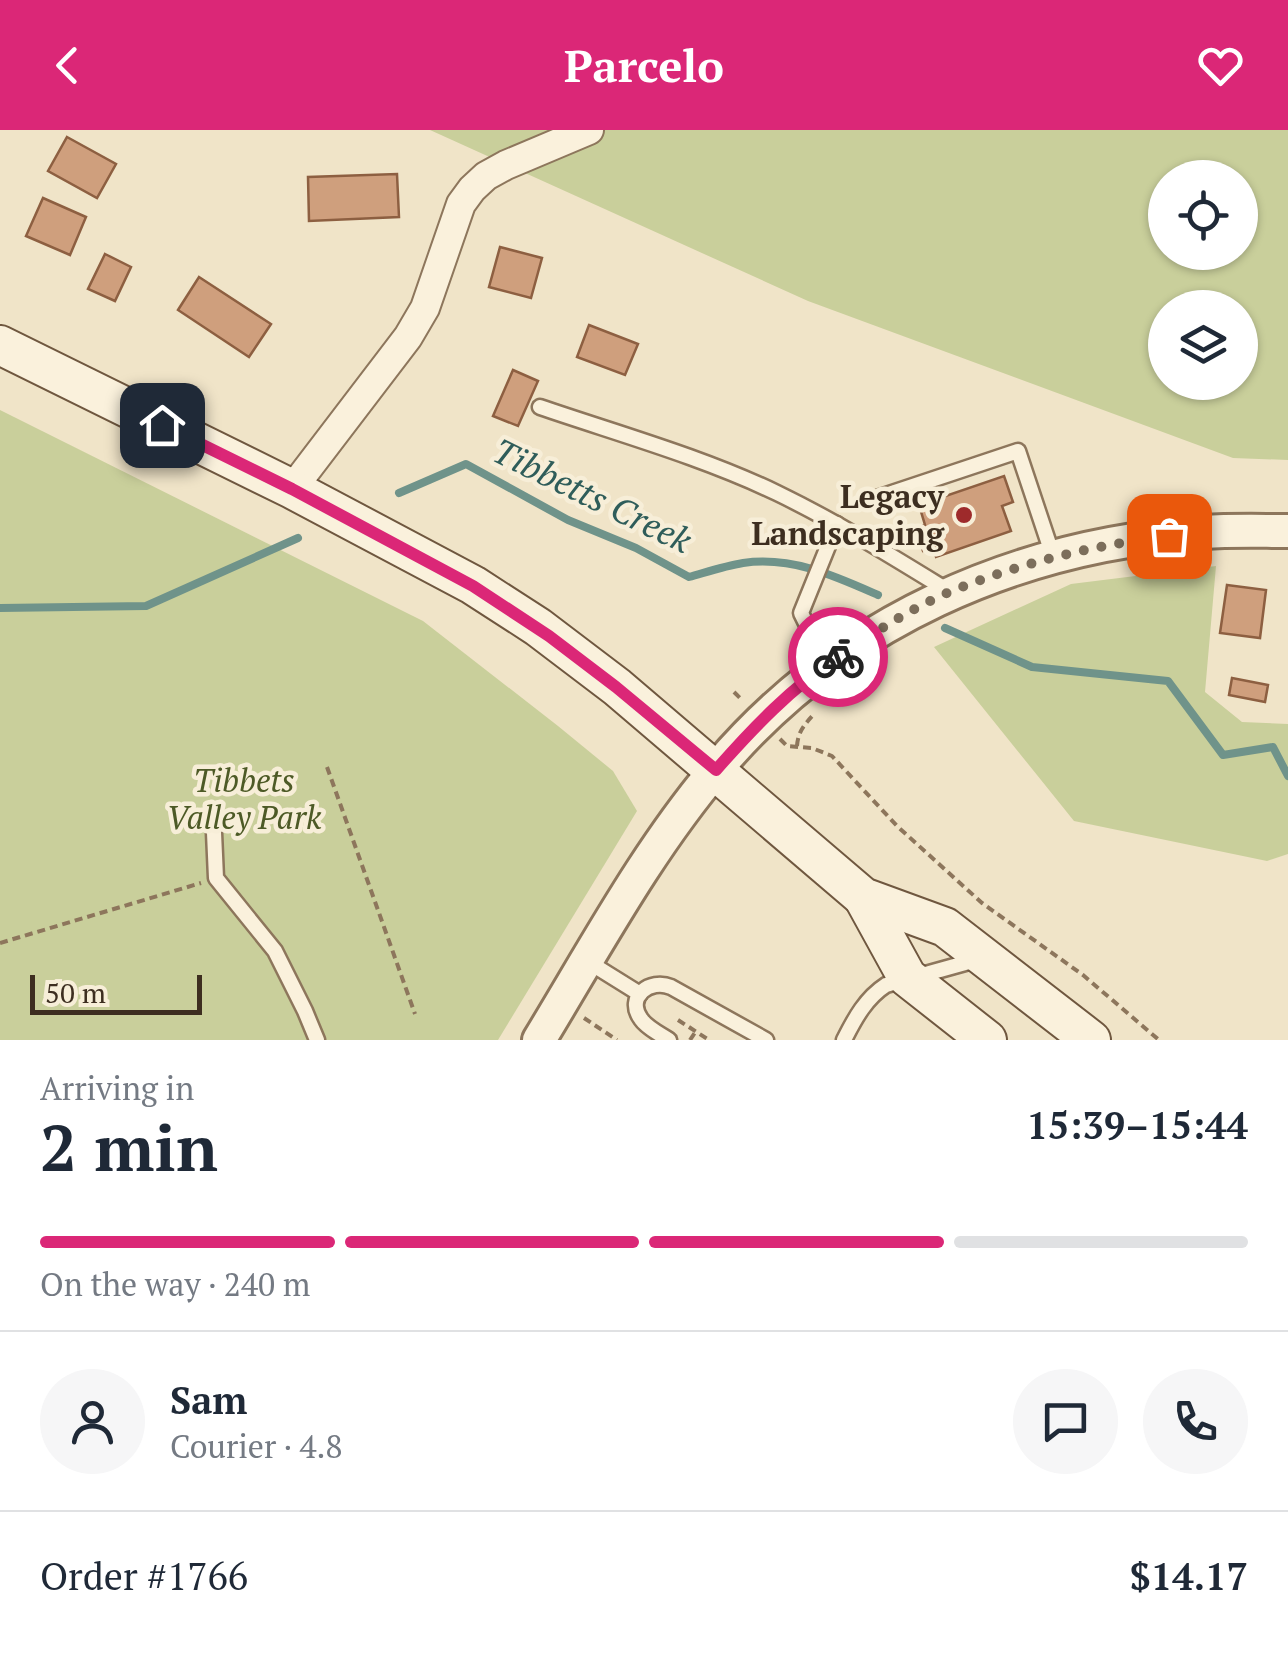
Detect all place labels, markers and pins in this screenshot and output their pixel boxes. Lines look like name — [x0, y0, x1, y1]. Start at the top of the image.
pin — [120, 383, 205, 468]
place label: Legacy Landscaping — [751, 475, 945, 554]
pin — [1127, 494, 1212, 579]
marker: Legacy Landscaping — [953, 504, 975, 526]

